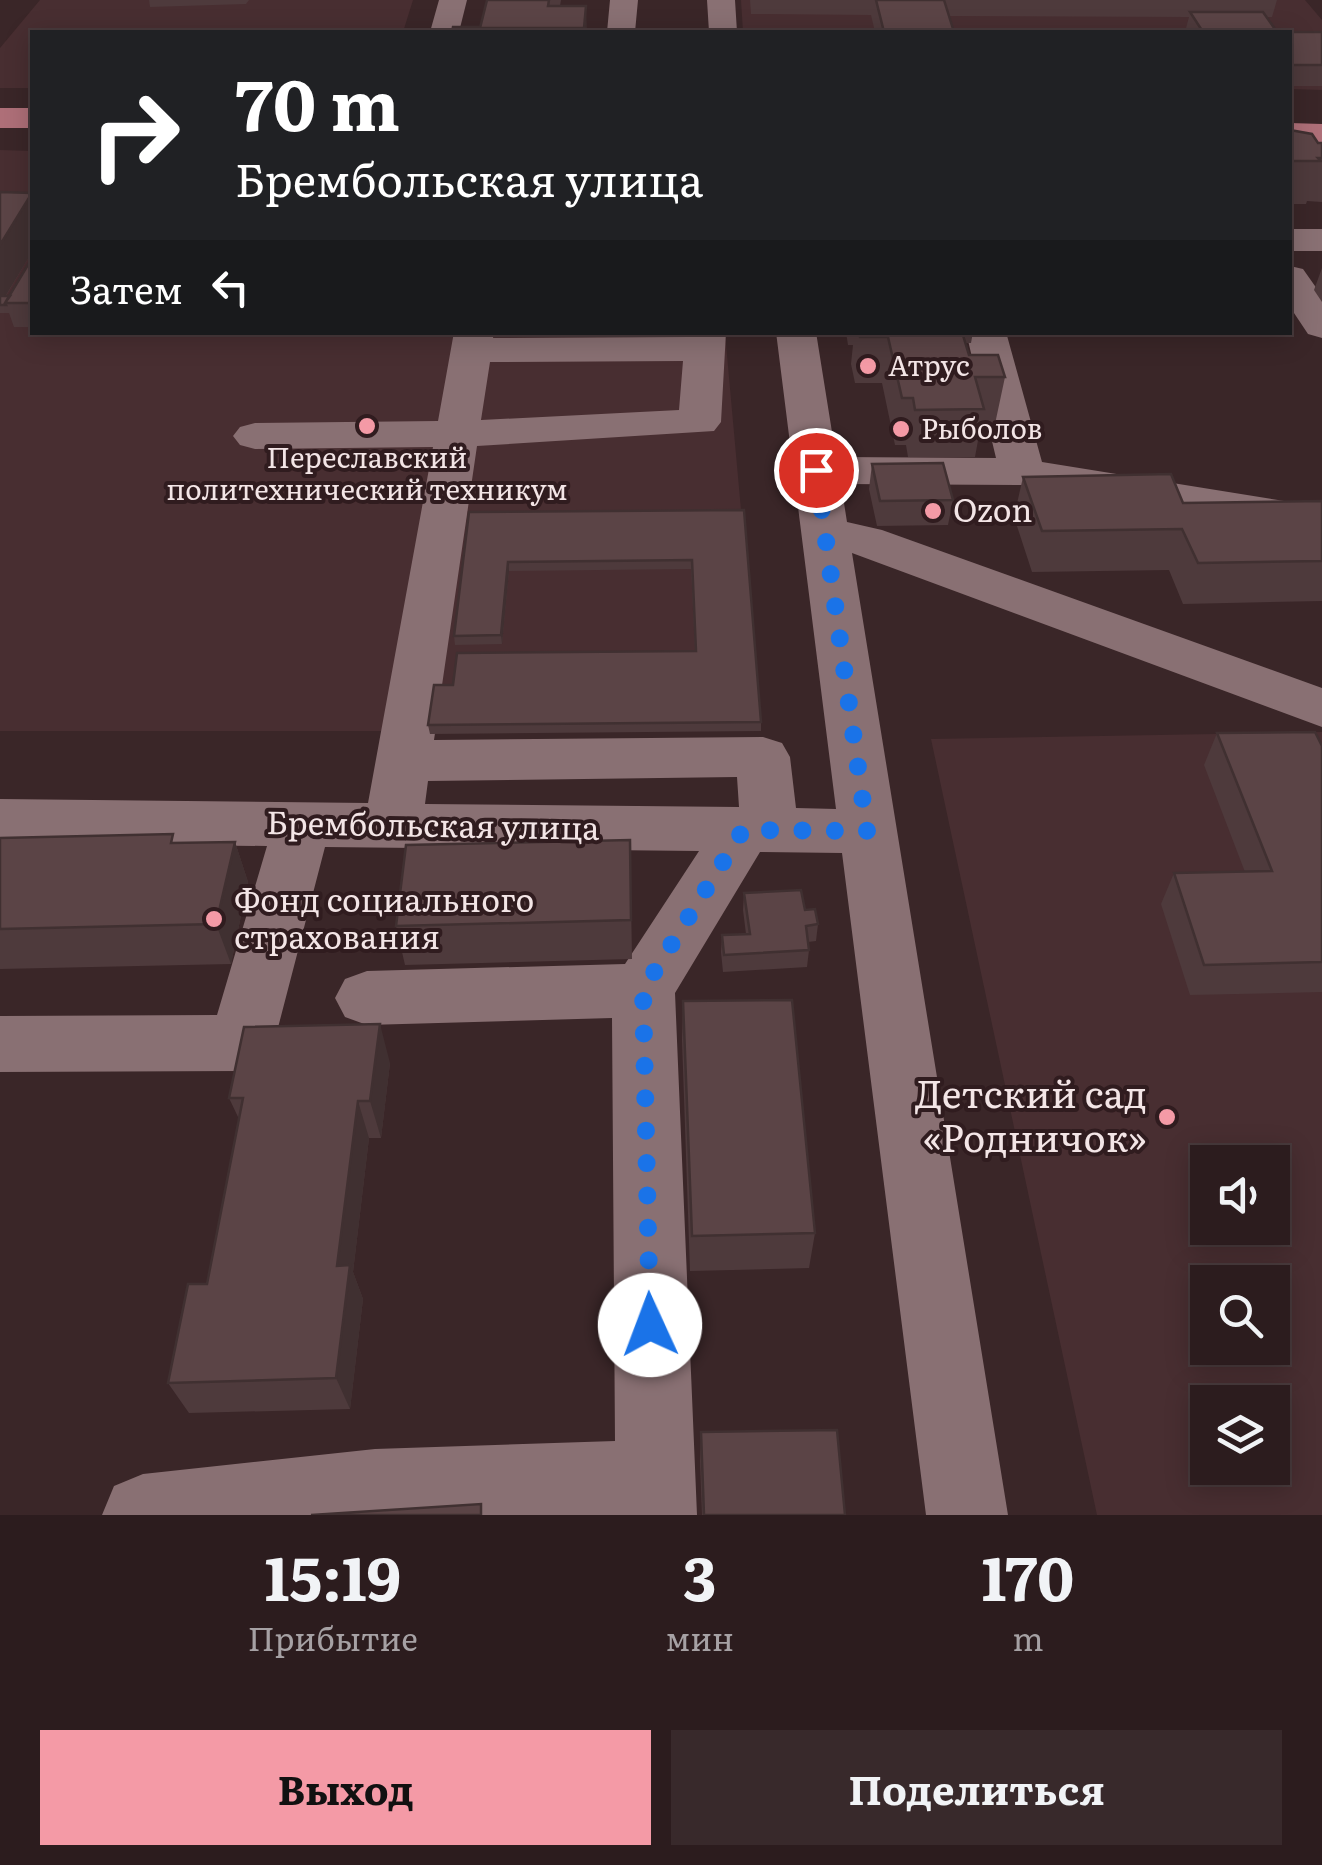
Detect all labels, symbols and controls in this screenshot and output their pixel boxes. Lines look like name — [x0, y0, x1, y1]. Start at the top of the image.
text: 70 m — [235, 49, 400, 153]
icon: right — [70, 70, 200, 200]
text: Брембольская улица — [235, 144, 703, 211]
text: Затем — [70, 259, 183, 316]
icon: left — [203, 260, 258, 315]
place label: Атрус — [888, 343, 970, 385]
marker: Атрус — [857, 355, 879, 377]
place label: Рыболов — [921, 406, 1043, 448]
marker: Переславский политехнический техникум — [356, 415, 378, 437]
marker: Рыболов — [890, 418, 912, 440]
pin — [774, 428, 859, 513]
place label: Переславский политехнический техникум — [166, 435, 568, 509]
icon: arrive — [789, 443, 844, 498]
place label: Ozon — [953, 484, 1033, 532]
marker: Ozon — [922, 500, 944, 522]
street label: Брембольская улица — [266, 796, 601, 850]
place label: Фонд социального страхования — [234, 874, 534, 959]
marker: Фонд социального страхования — [203, 908, 225, 930]
place label: Детский сад «Родничок» — [915, 1063, 1147, 1164]
marker: Детский сад «Родничок» — [1156, 1106, 1178, 1128]
map controls — [1190, 1145, 1290, 1485]
button: sound — [1190, 1145, 1290, 1245]
button: search — [1190, 1265, 1290, 1365]
position arrow — [598, 1273, 702, 1377]
button: layers — [1190, 1385, 1290, 1485]
text: 15:19 — [265, 1530, 401, 1619]
text: 3 — [683, 1530, 717, 1619]
text: 170 — [982, 1530, 1074, 1619]
text: Прибытие — [248, 1613, 418, 1661]
text: мин — [666, 1613, 734, 1661]
text: m — [1012, 1613, 1043, 1661]
button: Выход — [40, 1730, 651, 1845]
button: Поделиться — [671, 1730, 1282, 1845]

